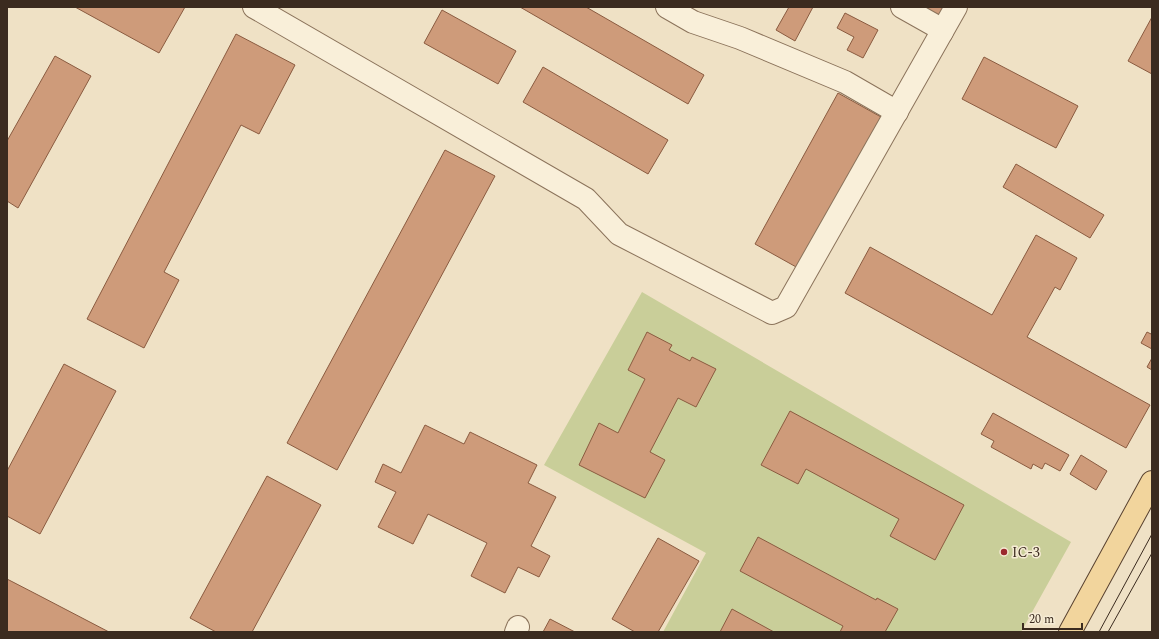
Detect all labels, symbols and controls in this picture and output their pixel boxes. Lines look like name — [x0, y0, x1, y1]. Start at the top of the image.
place label: ІС-3 — [1012, 542, 1040, 563]
marker: ІС-3 — [999, 547, 1009, 557]
scale bar — [1023, 605, 1082, 631]
text: 20 m — [1029, 610, 1054, 629]

